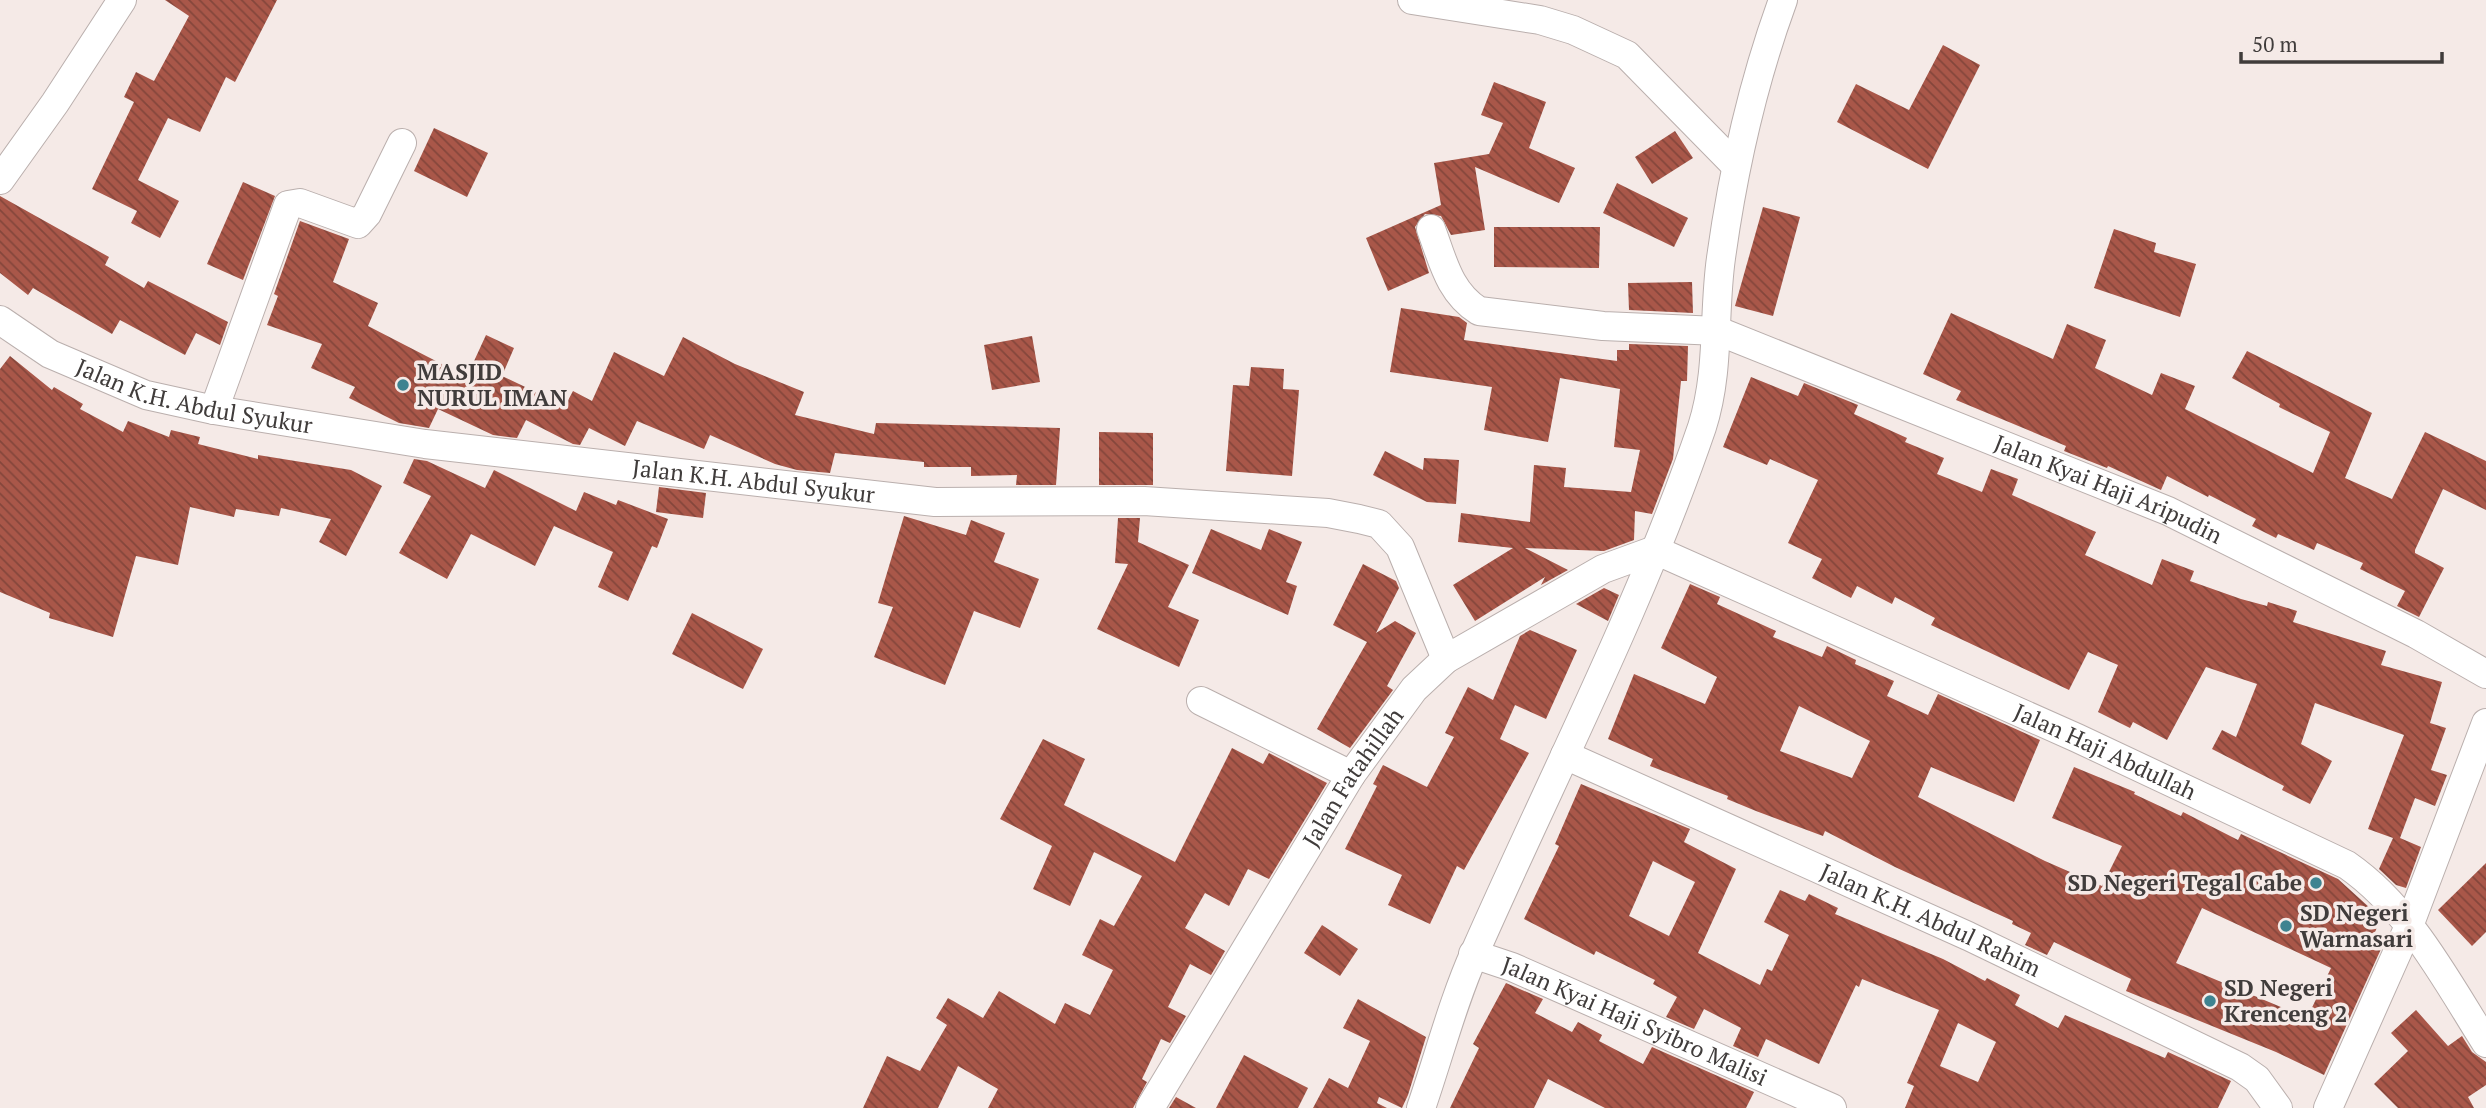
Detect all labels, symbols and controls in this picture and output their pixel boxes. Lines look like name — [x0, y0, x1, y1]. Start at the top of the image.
scale bar — [2241, 21, 2442, 65]
text: 50 m — [2252, 30, 2298, 58]
street label: Jalan K.H. Abdul Syukur — [71, 351, 315, 441]
place label: MASJID NURUL IMAN — [417, 356, 567, 413]
marker: MASJID NURUL IMAN — [395, 377, 411, 393]
street label: Jalan Kyai Haji Aripudin — [1990, 427, 2228, 551]
street label: Jalan K.H. Abdul Syukur — [631, 452, 877, 510]
street label: Jalan Haji Abdullah — [2009, 696, 2202, 807]
street label: Jalan Fatahillah — [1295, 701, 1410, 853]
street label: Jalan K.H. Abdul Rahim — [1815, 856, 2046, 984]
place label: SD Negeri Tegal Cabe — [2067, 867, 2302, 898]
marker: SD Negeri Tegal Cabe — [2308, 875, 2324, 891]
place label: SD Negeri Warnasari — [2300, 897, 2414, 954]
marker: SD Negeri Warnasari — [2278, 918, 2294, 934]
street label: Jalan Kyai Haji Syibro Malisi — [1498, 949, 1772, 1093]
place label: SD Negeri Krenceng 2 — [2224, 972, 2348, 1029]
marker: SD Negeri Krenceng 2 — [2202, 993, 2218, 1009]

